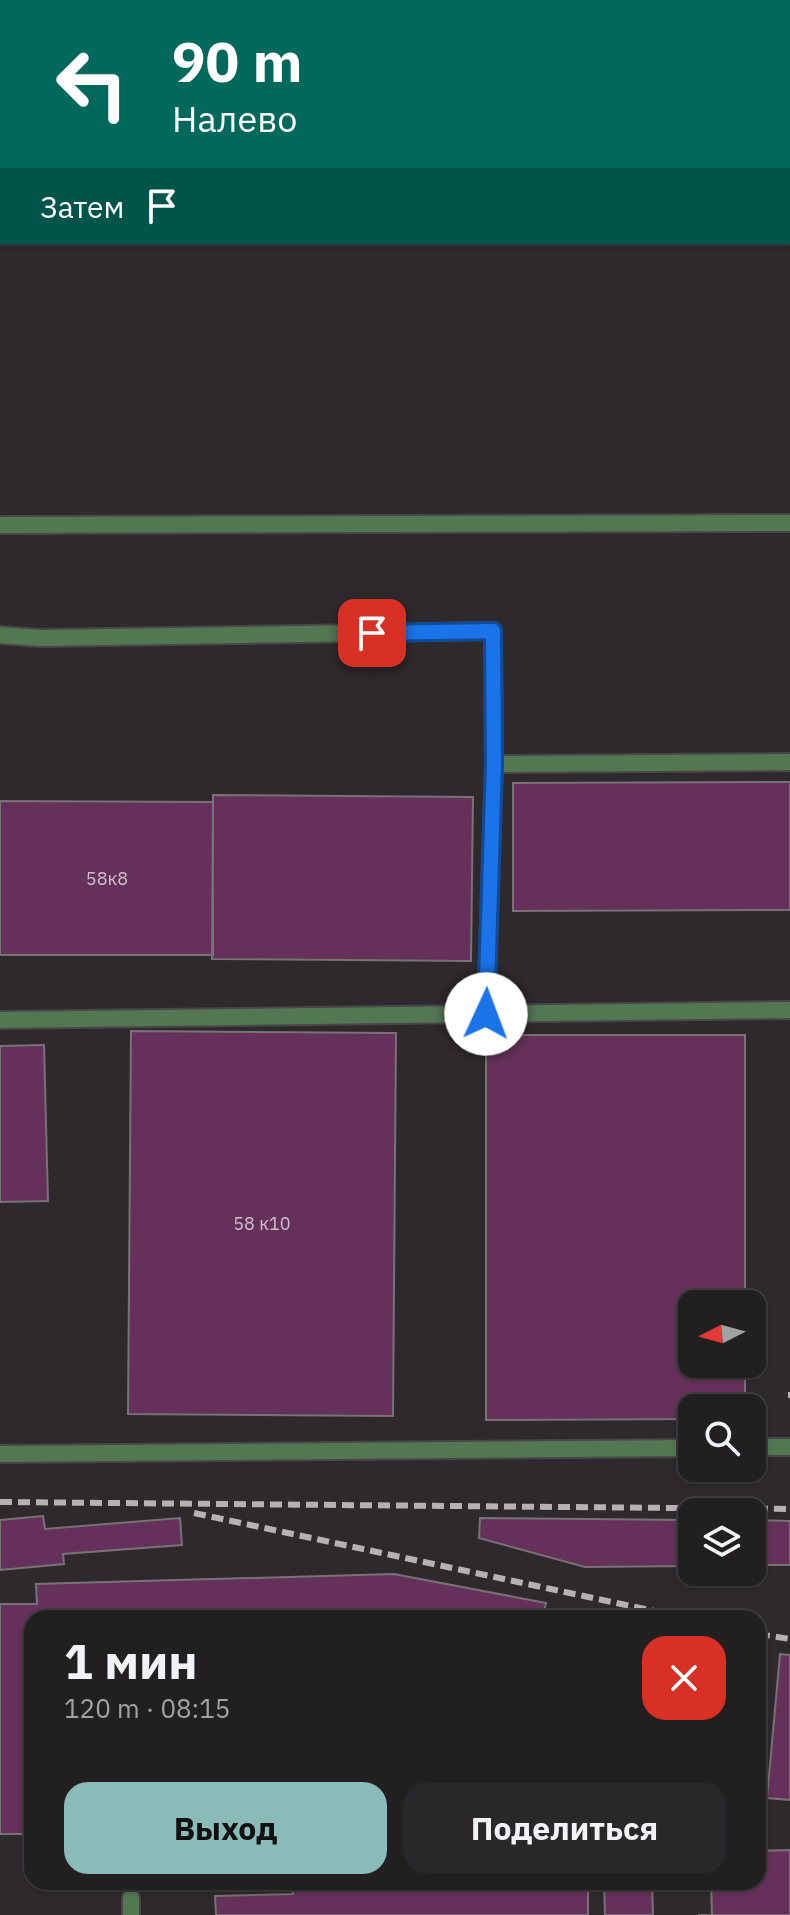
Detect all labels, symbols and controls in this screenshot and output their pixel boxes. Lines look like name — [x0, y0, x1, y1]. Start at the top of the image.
text: 90 m — [172, 25, 302, 97]
icon: left — [40, 32, 144, 136]
text: Налево — [172, 95, 297, 142]
icon: arrive — [140, 184, 184, 228]
text: Затем — [40, 187, 124, 226]
pin — [338, 599, 406, 667]
icon: arrive — [350, 611, 394, 655]
house number: 58к8 — [86, 867, 128, 890]
position arrow — [444, 972, 528, 1056]
house number: 58 к10 — [233, 1212, 291, 1235]
north arrow — [678, 1290, 766, 1378]
map controls — [678, 1290, 766, 1586]
button: search — [678, 1394, 766, 1482]
button: layers — [678, 1498, 766, 1586]
text: 1 мин — [64, 1630, 198, 1692]
button: close — [642, 1636, 726, 1720]
text: 120 m · 08:15 — [64, 1691, 230, 1725]
button: Выход — [64, 1782, 387, 1874]
button: Поделиться — [403, 1782, 726, 1874]

